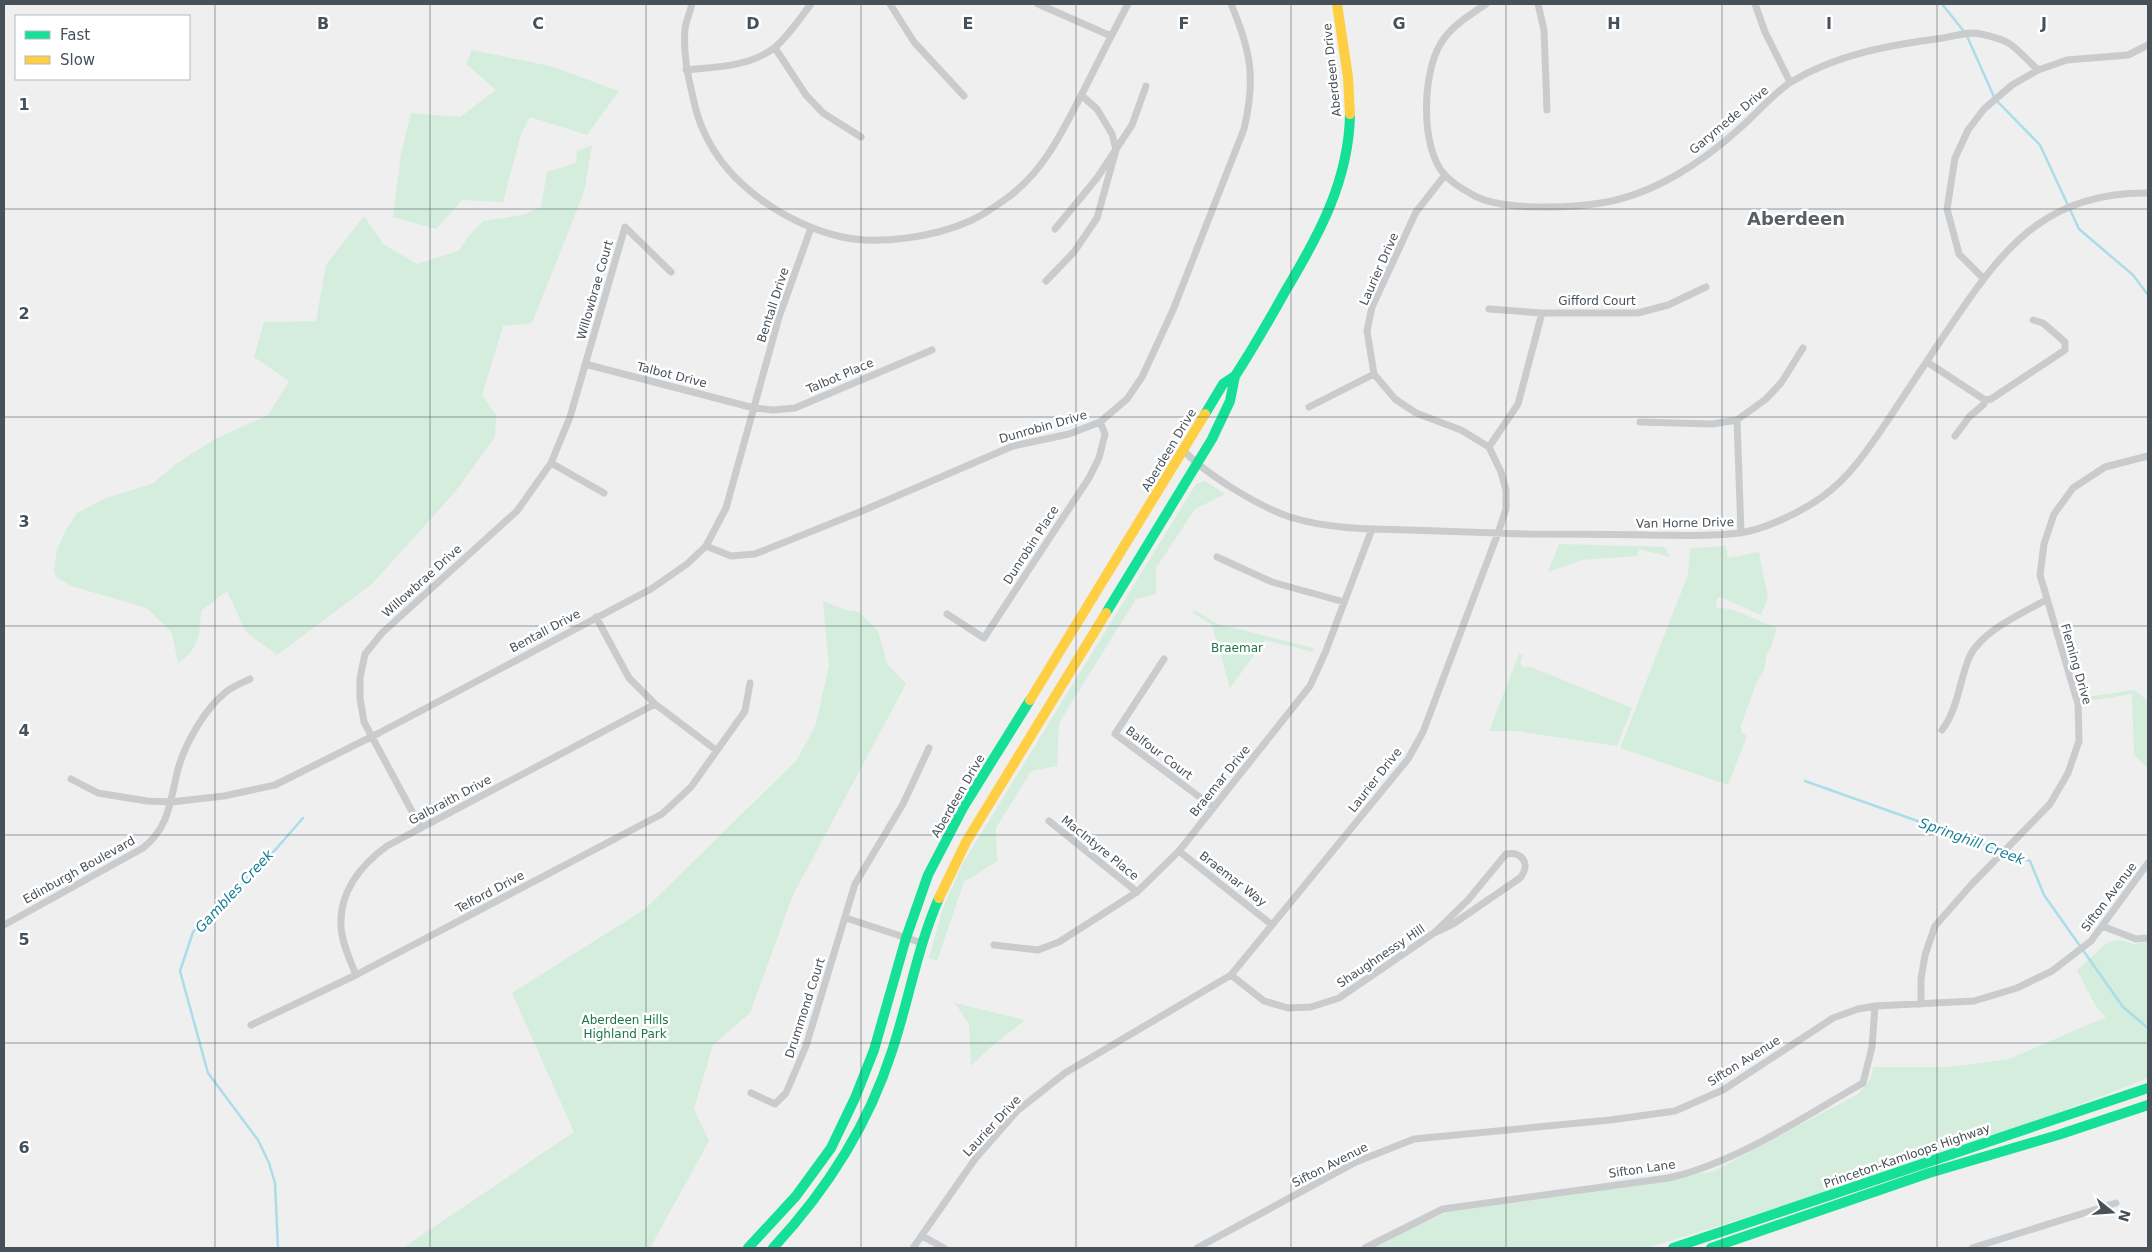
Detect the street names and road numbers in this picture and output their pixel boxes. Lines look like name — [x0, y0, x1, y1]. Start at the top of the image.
street label: Aberdeen Drive — [1320, 23, 1344, 117]
street label: Garymede Drive — [1687, 83, 1771, 157]
street label: Laurier Drive — [1357, 231, 1401, 307]
street label: Willowbrae Court — [574, 238, 616, 341]
street label: Bentall Drive — [754, 266, 792, 344]
street label: Gifford Court — [1558, 294, 1636, 308]
street label: Talbot Place — [803, 356, 876, 397]
street label: Talbot Drive — [635, 359, 708, 390]
street label: Aberdeen Drive — [1139, 406, 1199, 494]
street label: Dunrobin Drive — [997, 408, 1089, 446]
street label: Dunrobin Place — [1000, 503, 1062, 587]
street label: Van Horne Drive — [1636, 515, 1734, 531]
street label: Willowbrae Drive — [379, 542, 465, 620]
street label: Bentall Drive — [507, 607, 583, 655]
street label: Fleming Drive — [2058, 622, 2094, 706]
street label: Balfour Court — [1123, 723, 1195, 783]
street label: Braemar Drive — [1187, 743, 1253, 819]
street label: Laurier Drive — [1345, 745, 1405, 815]
street label: Aberdeen Drive — [929, 752, 987, 840]
street label: Galbraith Drive — [406, 772, 494, 828]
street label: MacIntyre Place — [1059, 813, 1141, 883]
street label: Edinburgh Boulevard — [21, 833, 137, 907]
street label: Braemar Way — [1197, 848, 1269, 910]
street label: Sifton Avenue — [2078, 860, 2140, 934]
street label: Telford Drive — [452, 868, 527, 916]
street label: Shaughnessy Hill — [1334, 921, 1428, 991]
street label: Drummond Court — [782, 956, 828, 1060]
street label: Sifton Avenue — [1705, 1033, 1783, 1089]
street label: Laurier Drive — [960, 1093, 1024, 1159]
street label: Princeton-Kamloops Highway — [1822, 1121, 1992, 1191]
street label: Sifton Avenue — [1290, 1140, 1370, 1190]
street label: Sifton Lane — [1608, 1157, 1676, 1181]

